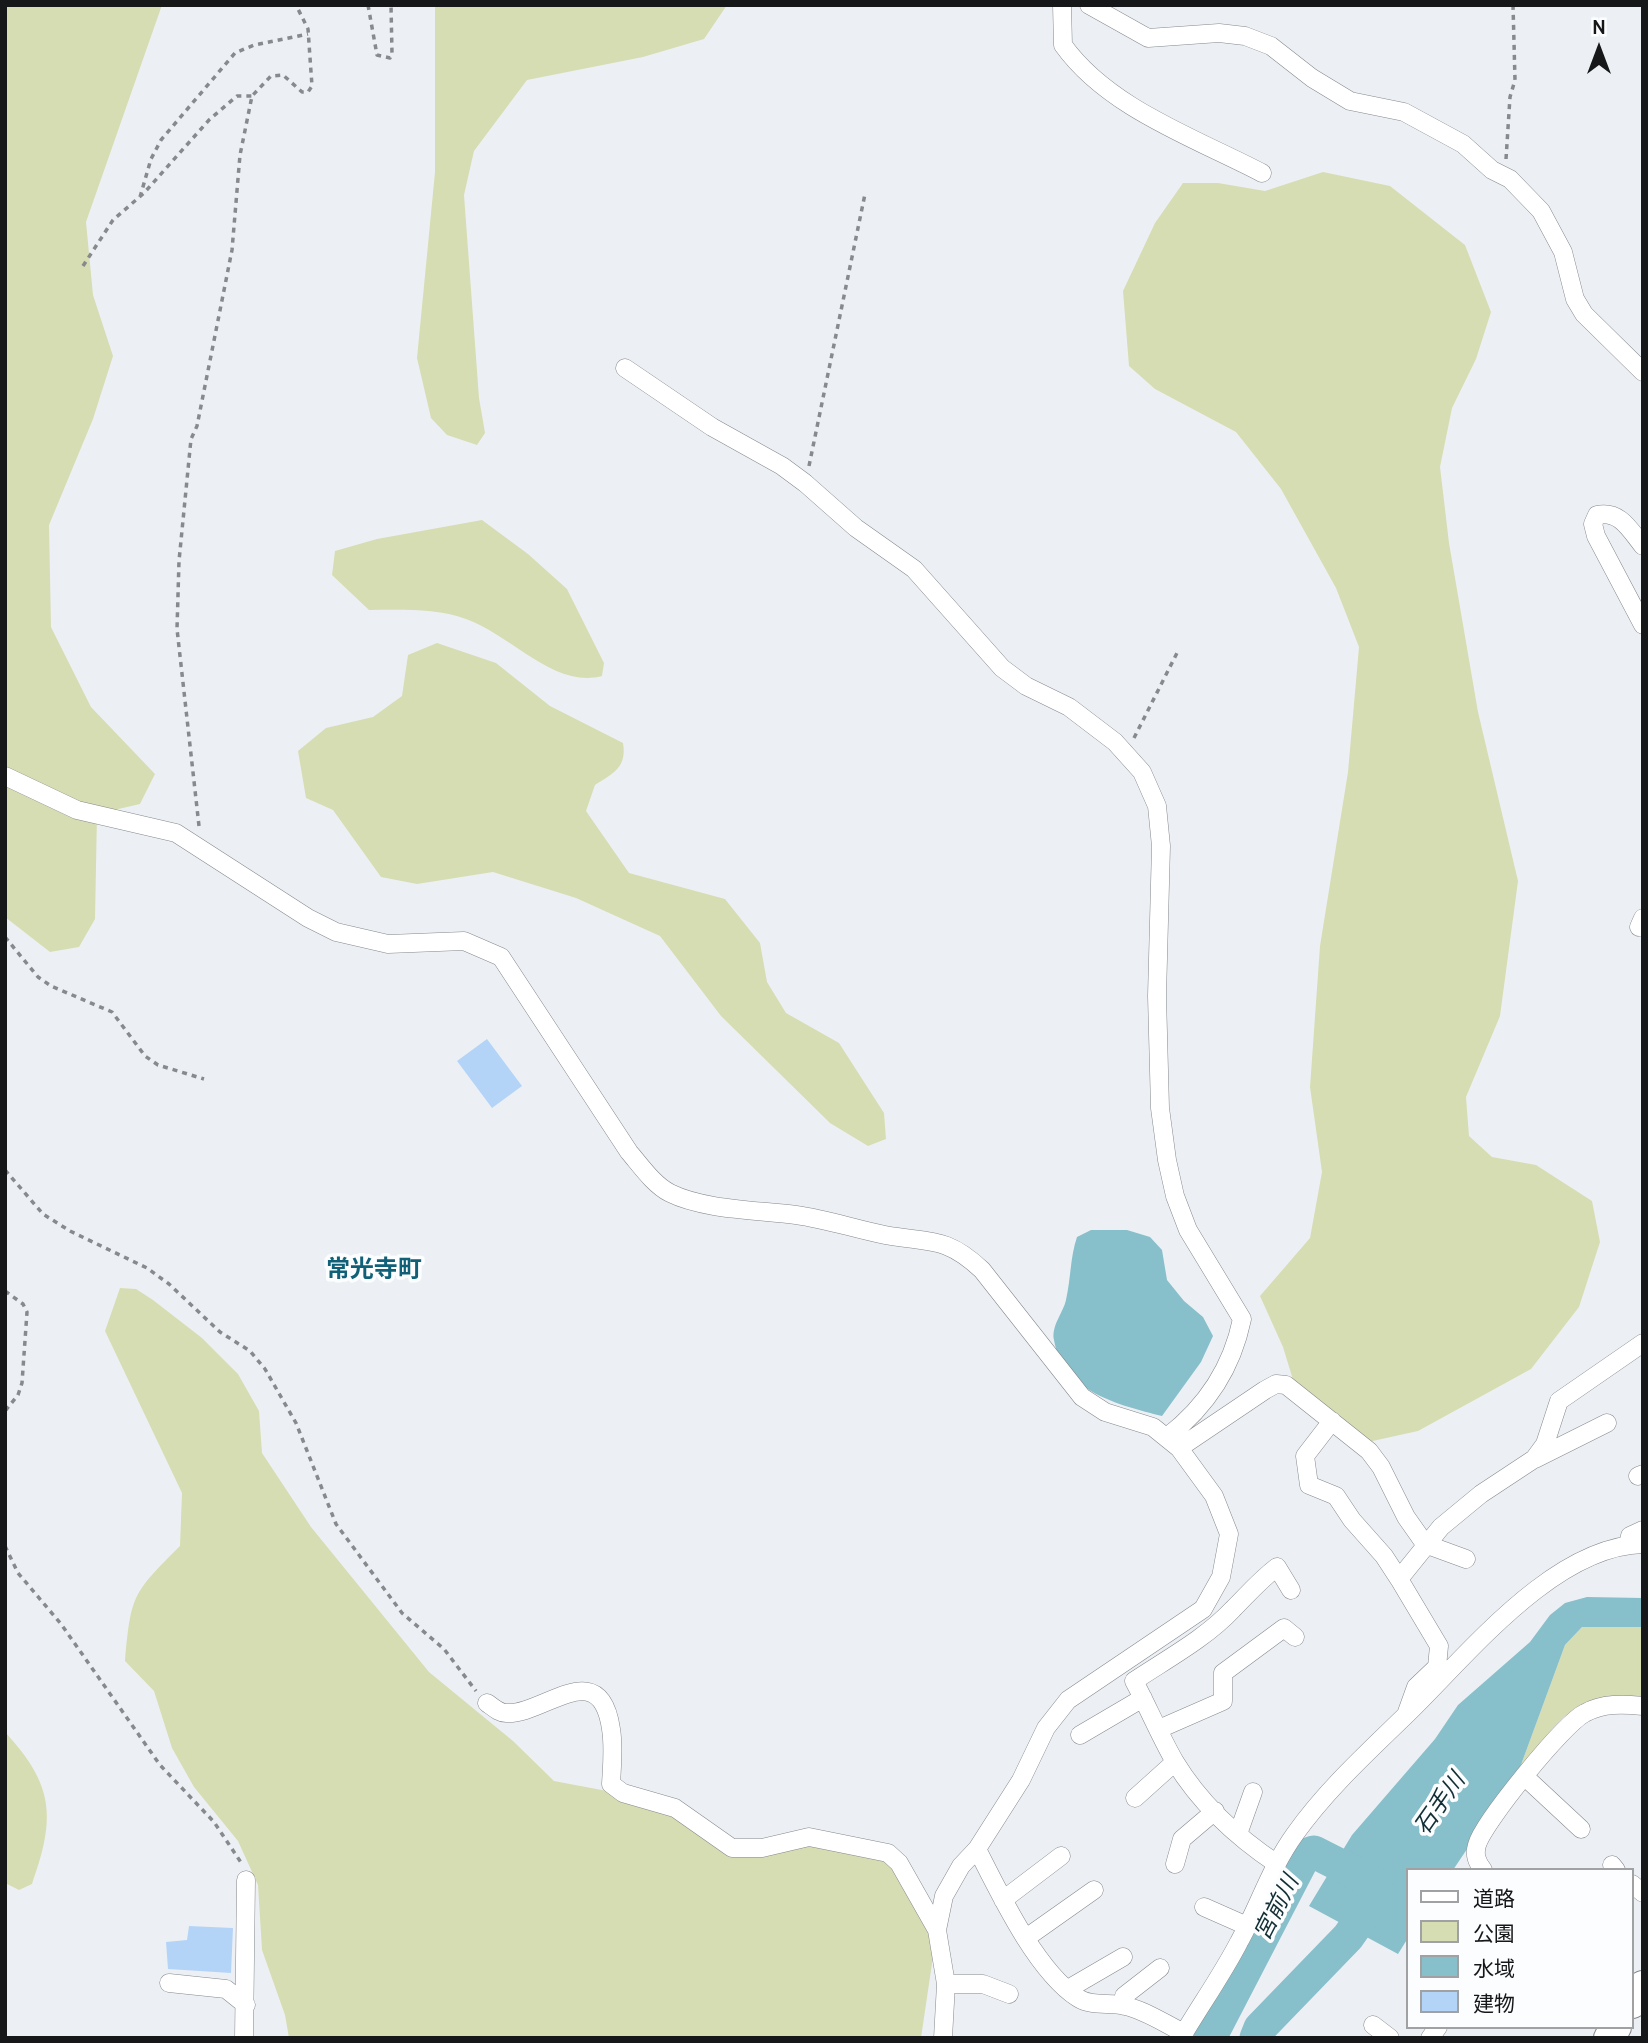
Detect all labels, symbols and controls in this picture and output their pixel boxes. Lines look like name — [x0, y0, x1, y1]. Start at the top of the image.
north arrow — [1564, 14, 1634, 84]
text: N — [1592, 16, 1606, 39]
district label: 常光寺町 — [326, 1256, 422, 1284]
water label: 石手川 — [1409, 1768, 1471, 1840]
legend — [1406, 1868, 1634, 2029]
water label: 宮前川 — [1249, 1871, 1305, 1945]
text: 道路 — [1473, 1886, 1515, 1911]
text: 公園 — [1473, 1921, 1515, 1946]
text: 水域 — [1473, 1956, 1515, 1981]
text: 建物 — [1473, 1991, 1515, 2016]

